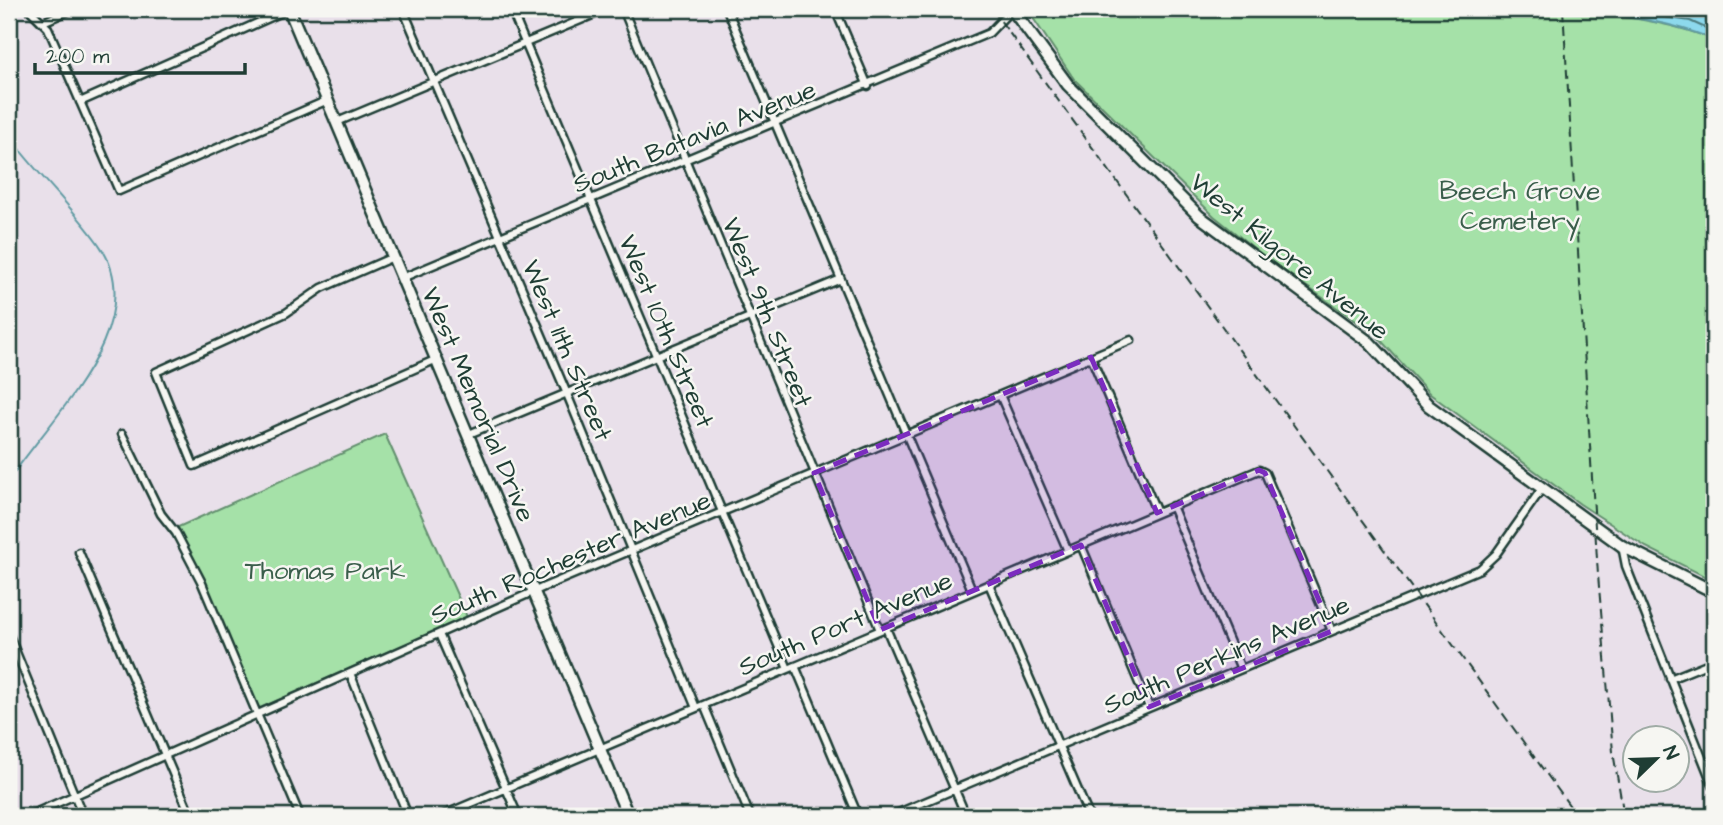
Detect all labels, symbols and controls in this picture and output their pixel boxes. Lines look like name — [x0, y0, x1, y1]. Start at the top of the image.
scale bar — [35, 32, 245, 76]
text: 200 m — [46, 42, 110, 71]
street label: South Batavia Avenue — [567, 72, 821, 202]
street label: West Kilgore Avenue — [1181, 165, 1397, 350]
park label: Beech Grove Cemetery — [1440, 173, 1600, 241]
street label: West 9th Street — [713, 212, 822, 413]
street label: West 10th Street — [609, 229, 723, 434]
street label: West 11th Street — [513, 254, 622, 447]
street label: West Memorial Drive — [412, 282, 544, 527]
street label: South Rochester Avenue — [424, 482, 716, 633]
park label: Thomas Park — [245, 553, 405, 589]
street label: South Port Avenue — [733, 563, 958, 685]
street label: South Perkins Avenue — [1098, 587, 1355, 723]
north arrow — [1622, 724, 1692, 794]
text: N — [1656, 742, 1685, 764]

